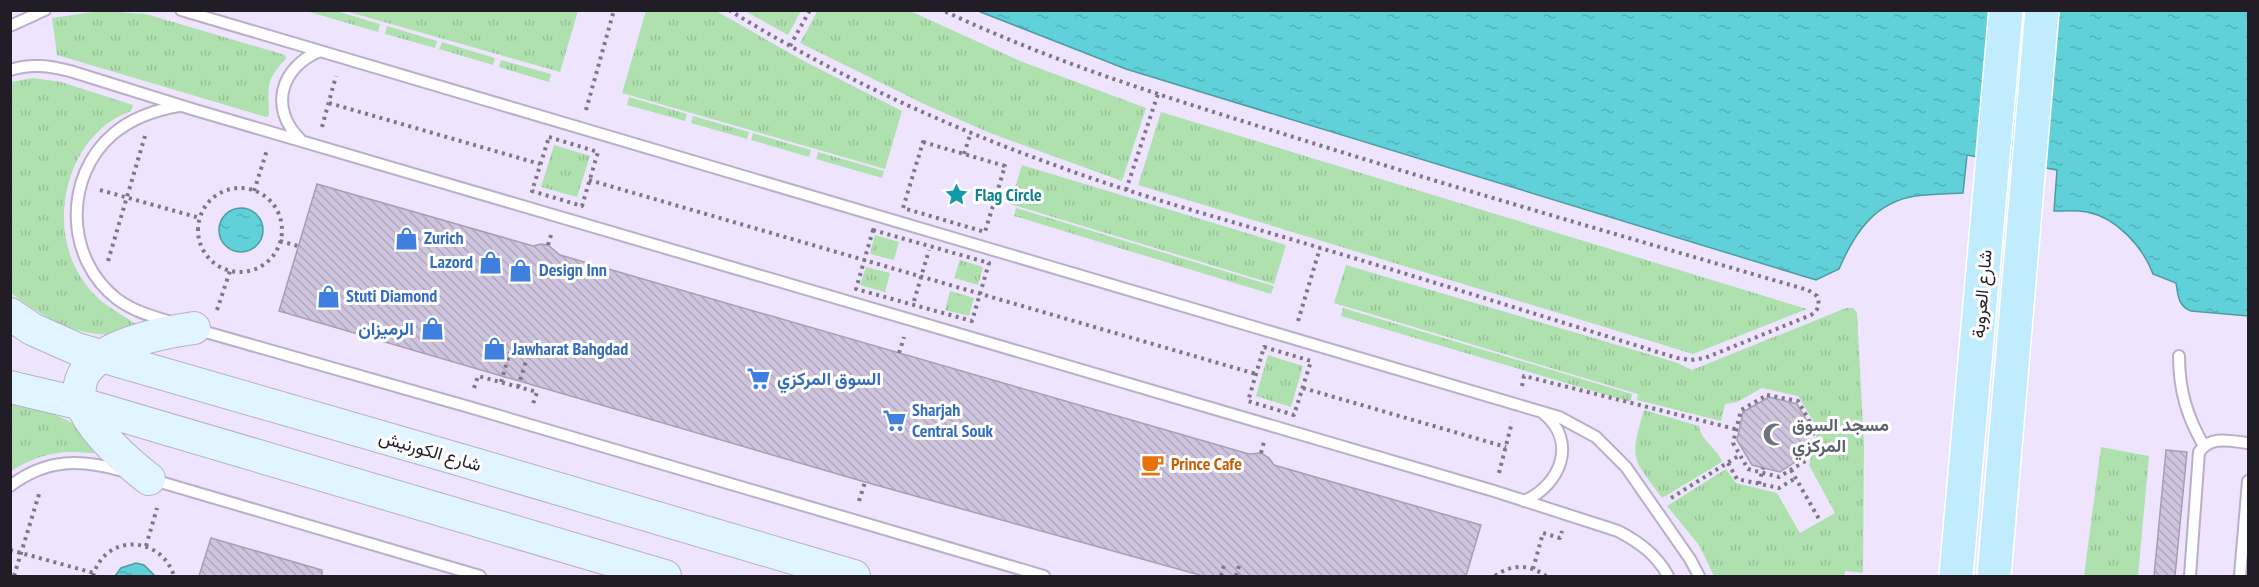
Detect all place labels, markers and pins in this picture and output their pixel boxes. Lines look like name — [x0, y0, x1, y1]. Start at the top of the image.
place icon: Flag Circle — [944, 182, 970, 208]
place label: Flag Circle — [975, 183, 1042, 206]
shop icon: Zurich — [393, 225, 419, 251]
place label: Zurich — [424, 226, 464, 249]
shop icon: Lazord — [478, 249, 504, 275]
place label: Lazord — [430, 250, 473, 273]
shop icon: Design Inn — [508, 257, 534, 283]
place label: Design Inn — [539, 258, 607, 281]
shop icon: Stuti Diamond — [315, 283, 341, 309]
place label: Stuti Diamond — [346, 284, 437, 307]
shop icon: الرميزان — [419, 316, 445, 342]
place label: الرميزان — [358, 317, 414, 340]
shop icon: Jawharat Bahgdad — [481, 336, 507, 362]
place label: Jawharat Bahgdad — [511, 337, 628, 360]
supermarket icon: السوق المركزي — [746, 366, 772, 392]
place label: السوق المركزي — [777, 367, 881, 394]
place label: Sharjah Central Souk — [912, 398, 993, 442]
supermarket icon: Sharjah Central Souk — [881, 407, 907, 433]
place label: مسجد السوق المركزي — [1792, 413, 1889, 461]
mosque icon: مسجد السوق المركزي — [1761, 422, 1787, 448]
cafe icon: Prince Cafe — [1140, 451, 1166, 477]
place label: Prince Cafe — [1171, 452, 1242, 475]

